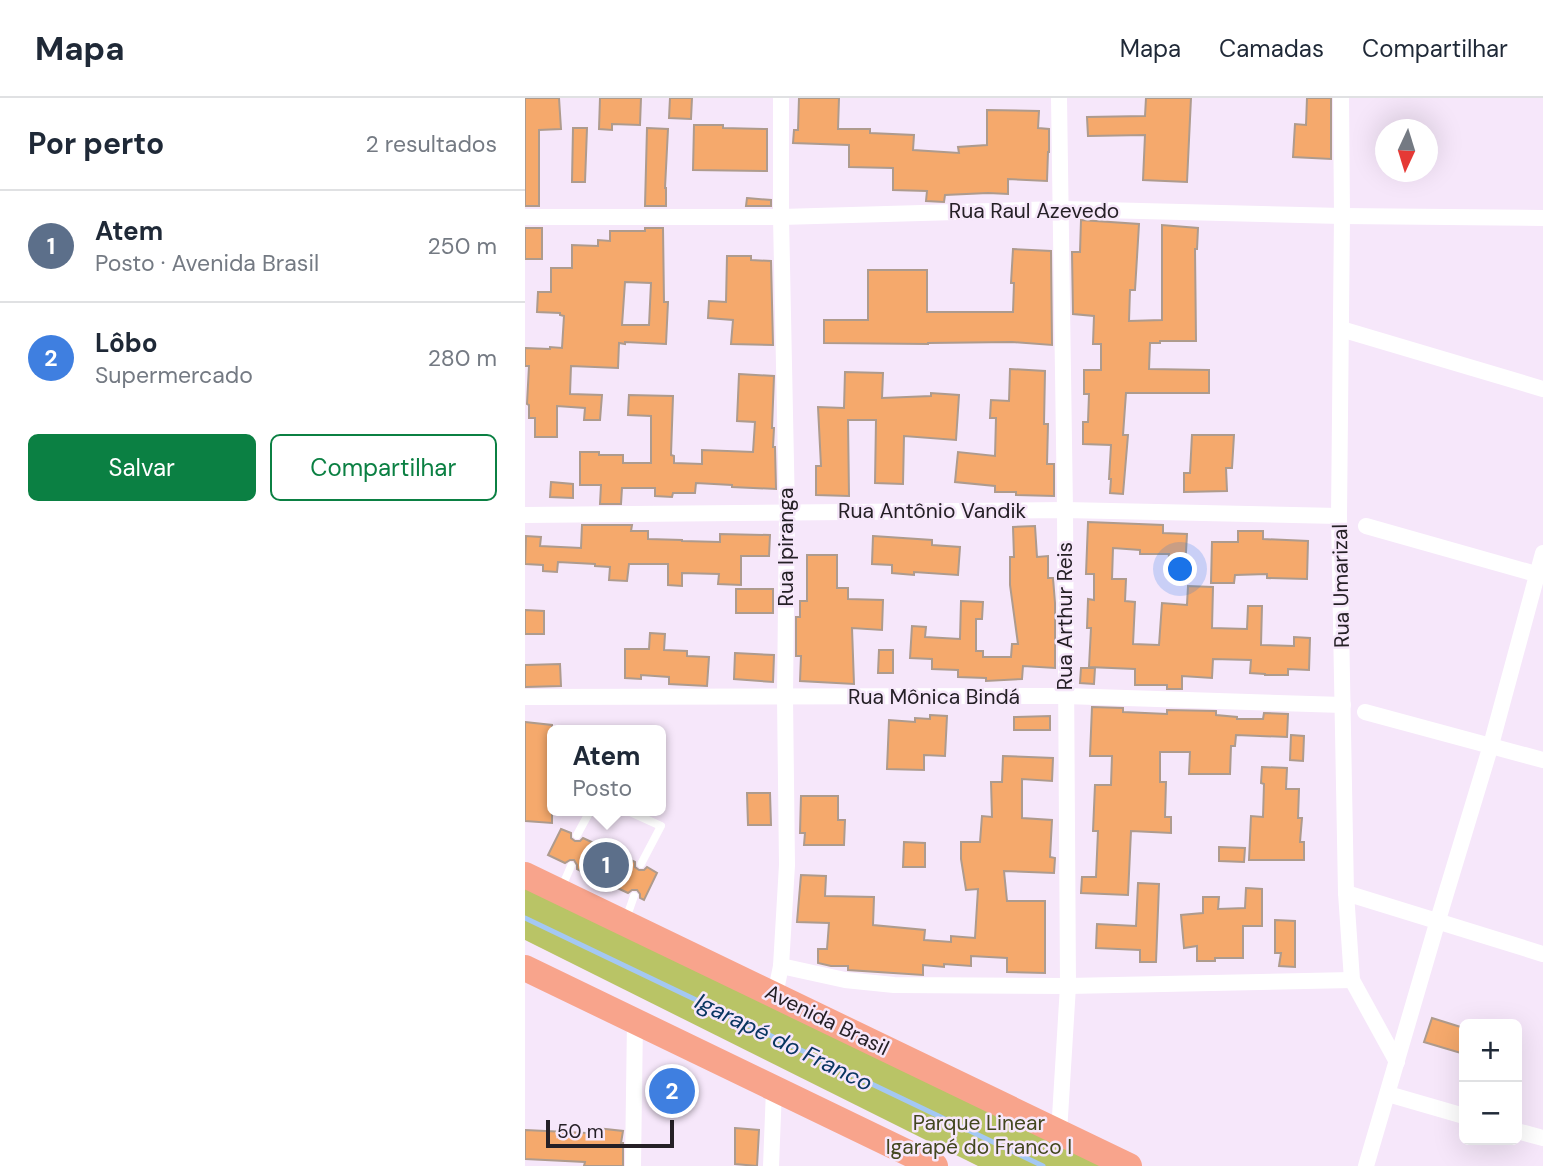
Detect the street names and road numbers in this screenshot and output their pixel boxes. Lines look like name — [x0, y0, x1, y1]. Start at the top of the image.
street label: Rua Raul Azevedo — [949, 197, 1119, 225]
street label: Rua Ipiranga — [772, 487, 800, 607]
street label: Rua Antônio Vandik — [838, 497, 1027, 525]
street label: Rua Umarizal — [1326, 524, 1356, 648]
street label: Rua Arthur Reis — [1051, 542, 1079, 690]
street label: Rua Mônica Bindá — [848, 683, 1020, 711]
street label: Avenida Brasil — [760, 978, 894, 1062]

